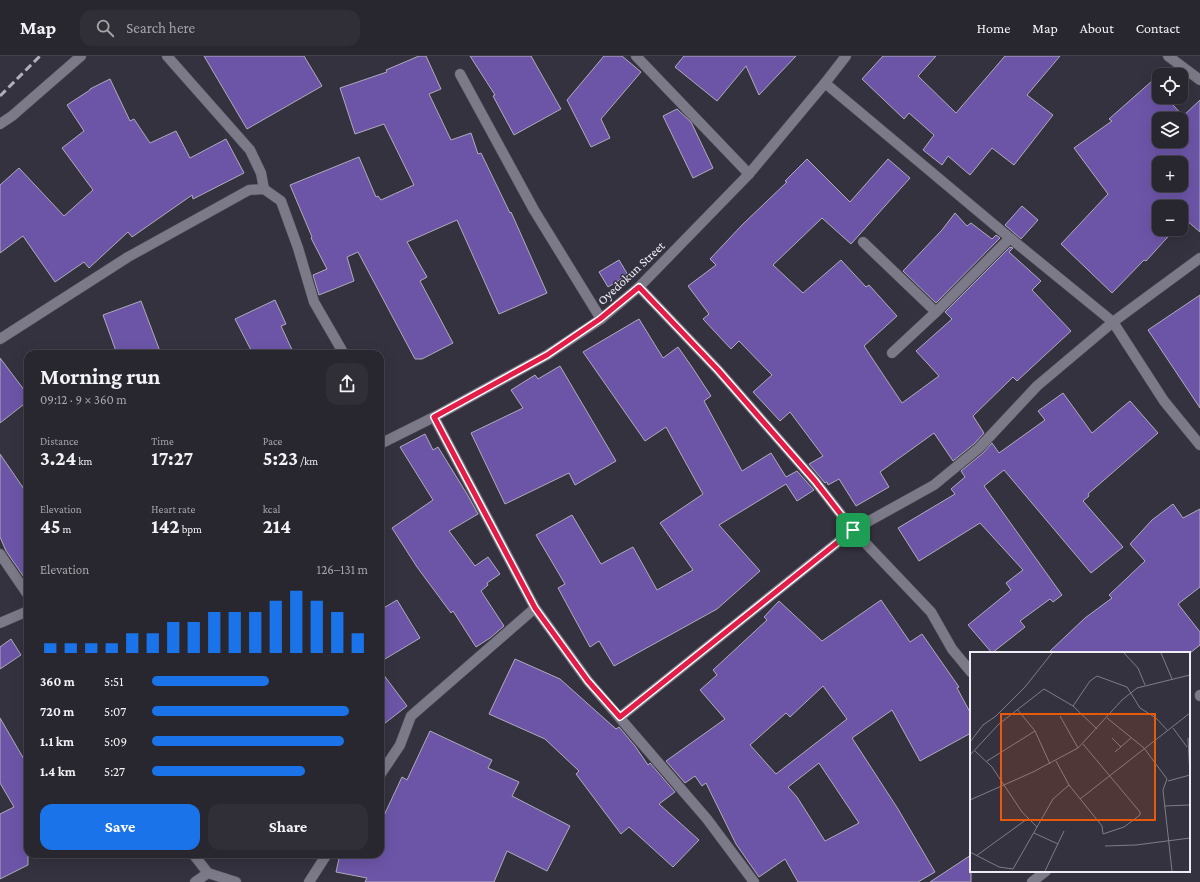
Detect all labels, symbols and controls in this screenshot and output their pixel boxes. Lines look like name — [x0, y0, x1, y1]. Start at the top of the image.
search box — [80, 10, 360, 46]
text: Map — [20, 17, 56, 38]
icon: search — [94, 17, 116, 39]
text: Search here — [126, 20, 195, 36]
text: Home — [977, 20, 1010, 36]
text: Map — [1032, 20, 1058, 36]
text: About — [1080, 20, 1114, 36]
text: Contact — [1136, 20, 1180, 36]
map controls — [1152, 68, 1188, 236]
button: locate — [1152, 68, 1188, 104]
button: layers — [1152, 112, 1188, 148]
button: + — [1152, 156, 1188, 192]
button: − — [1152, 200, 1188, 236]
street label: Oyedokun Street — [594, 238, 668, 308]
button: share — [326, 363, 368, 405]
text: Morning run — [40, 364, 160, 389]
text: 09:12 · 9 × 360 m — [40, 392, 127, 407]
text: Distance — [40, 435, 78, 447]
text: Time — [151, 435, 174, 447]
text: Pace — [263, 435, 282, 447]
text: 3.24 — [40, 447, 76, 469]
text: 17:27 — [151, 447, 193, 469]
text: 5:23 — [263, 447, 298, 469]
text: km — [76, 455, 92, 467]
text: /km — [298, 455, 318, 467]
text: Elevation — [40, 503, 82, 515]
text: Heart rate — [151, 503, 195, 515]
text: kcal — [263, 503, 280, 515]
pin — [836, 513, 870, 547]
text: 45 — [40, 515, 61, 537]
text: 142 — [151, 515, 180, 537]
text: 214 — [263, 515, 291, 537]
icon: arrive — [842, 519, 864, 541]
text: m — [61, 523, 71, 535]
text: bpm — [180, 523, 202, 535]
text: Elevation — [40, 562, 89, 577]
text: 126–131 m — [317, 562, 368, 577]
inset map — [970, 652, 1190, 872]
text: 360 m — [40, 674, 75, 689]
text: 5:51 — [104, 674, 124, 689]
text: 720 m — [40, 704, 74, 719]
text: 5:07 — [104, 704, 126, 719]
text: 1.1 km — [40, 734, 74, 749]
text: 5:09 — [104, 734, 127, 749]
text: 1.4 km — [40, 764, 76, 779]
text: 5:27 — [104, 764, 125, 779]
button: Save — [40, 804, 200, 850]
button: Share — [208, 804, 368, 850]

